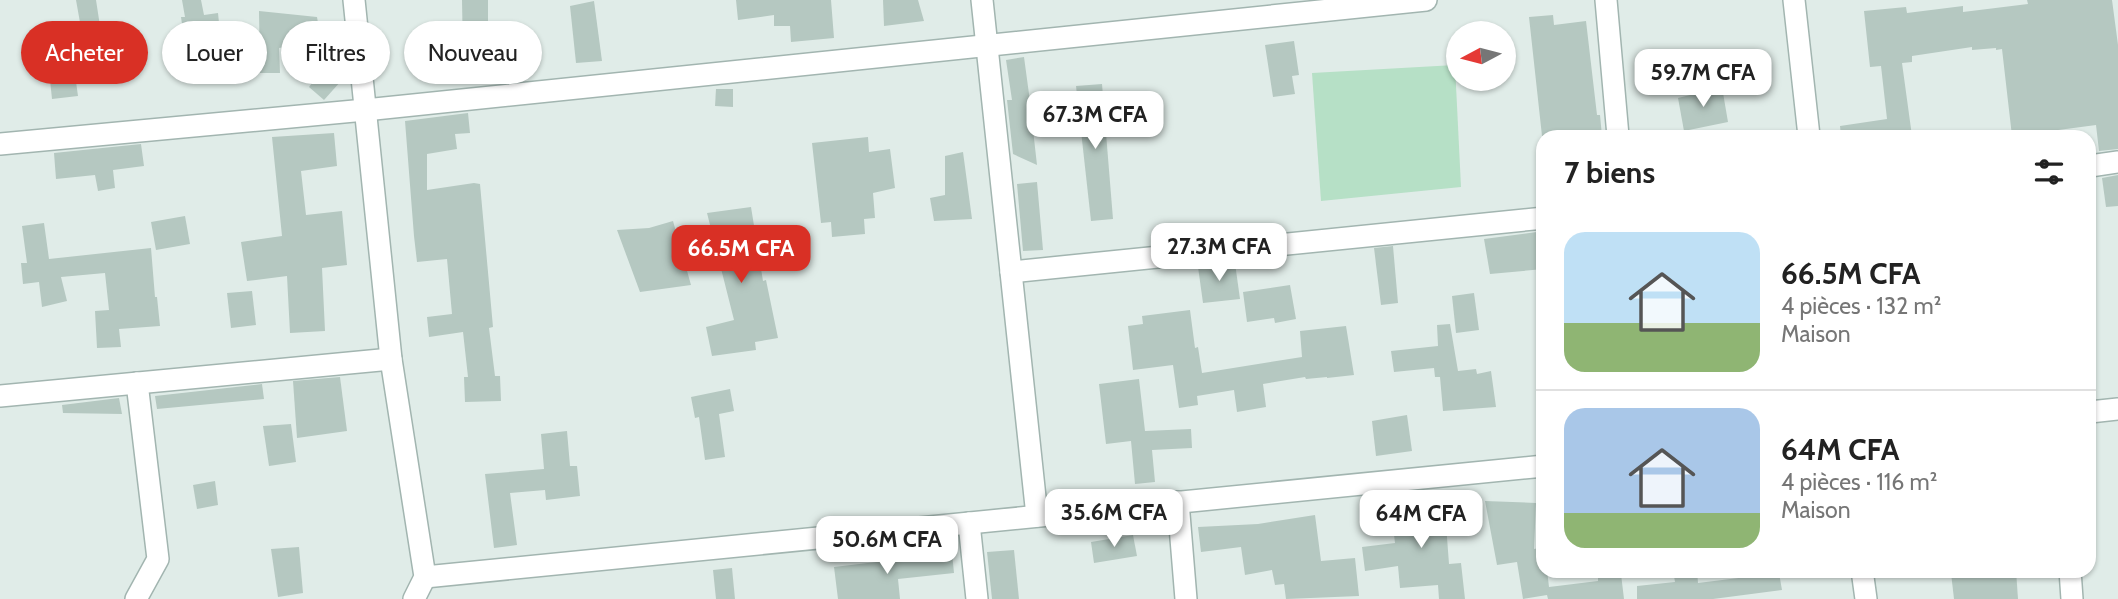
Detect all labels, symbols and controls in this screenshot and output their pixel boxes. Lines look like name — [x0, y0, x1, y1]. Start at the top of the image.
chip: Acheter — [21, 21, 148, 84]
chip: Louer — [162, 21, 267, 84]
chip: Filtres — [281, 21, 390, 84]
chip: Nouveau — [404, 21, 542, 84]
north arrow — [1446, 21, 1516, 91]
map controls — [1446, 21, 1516, 91]
pin: 59.7M CFA — [1623, 50, 1783, 109]
text: 59.7M CFA — [1651, 58, 1755, 86]
pin: 67.3M CFA — [1015, 92, 1175, 151]
text: 67.3M CFA — [1043, 100, 1147, 128]
icon: filters — [2030, 153, 2068, 191]
text: 7 biens — [1564, 154, 1655, 191]
pin: 27.3M CFA — [1139, 224, 1299, 283]
pin: 66.5M CFA — [661, 226, 821, 285]
text: 27.3M CFA — [1167, 232, 1271, 260]
text: 66.5M CFA — [688, 234, 794, 262]
text: 66.5M CFA — [1781, 255, 1920, 292]
icon: home — [1620, 260, 1704, 344]
text: 4 pièces · 132 m² — [1781, 292, 1941, 320]
text: Maison — [1781, 320, 1850, 348]
text: 64M CFA — [1781, 431, 1899, 468]
icon: home — [1620, 436, 1704, 520]
text: 4 pièces · 116 m² — [1781, 468, 1937, 496]
pin: 35.6M CFA — [1034, 490, 1194, 549]
pin: 64M CFA — [1356, 490, 1486, 550]
text: Maison — [1781, 496, 1850, 524]
text: 35.6M CFA — [1061, 498, 1167, 526]
text: 64M CFA — [1376, 499, 1466, 527]
pin: 50.6M CFA — [807, 516, 967, 576]
text: 50.6M CFA — [832, 525, 942, 553]

